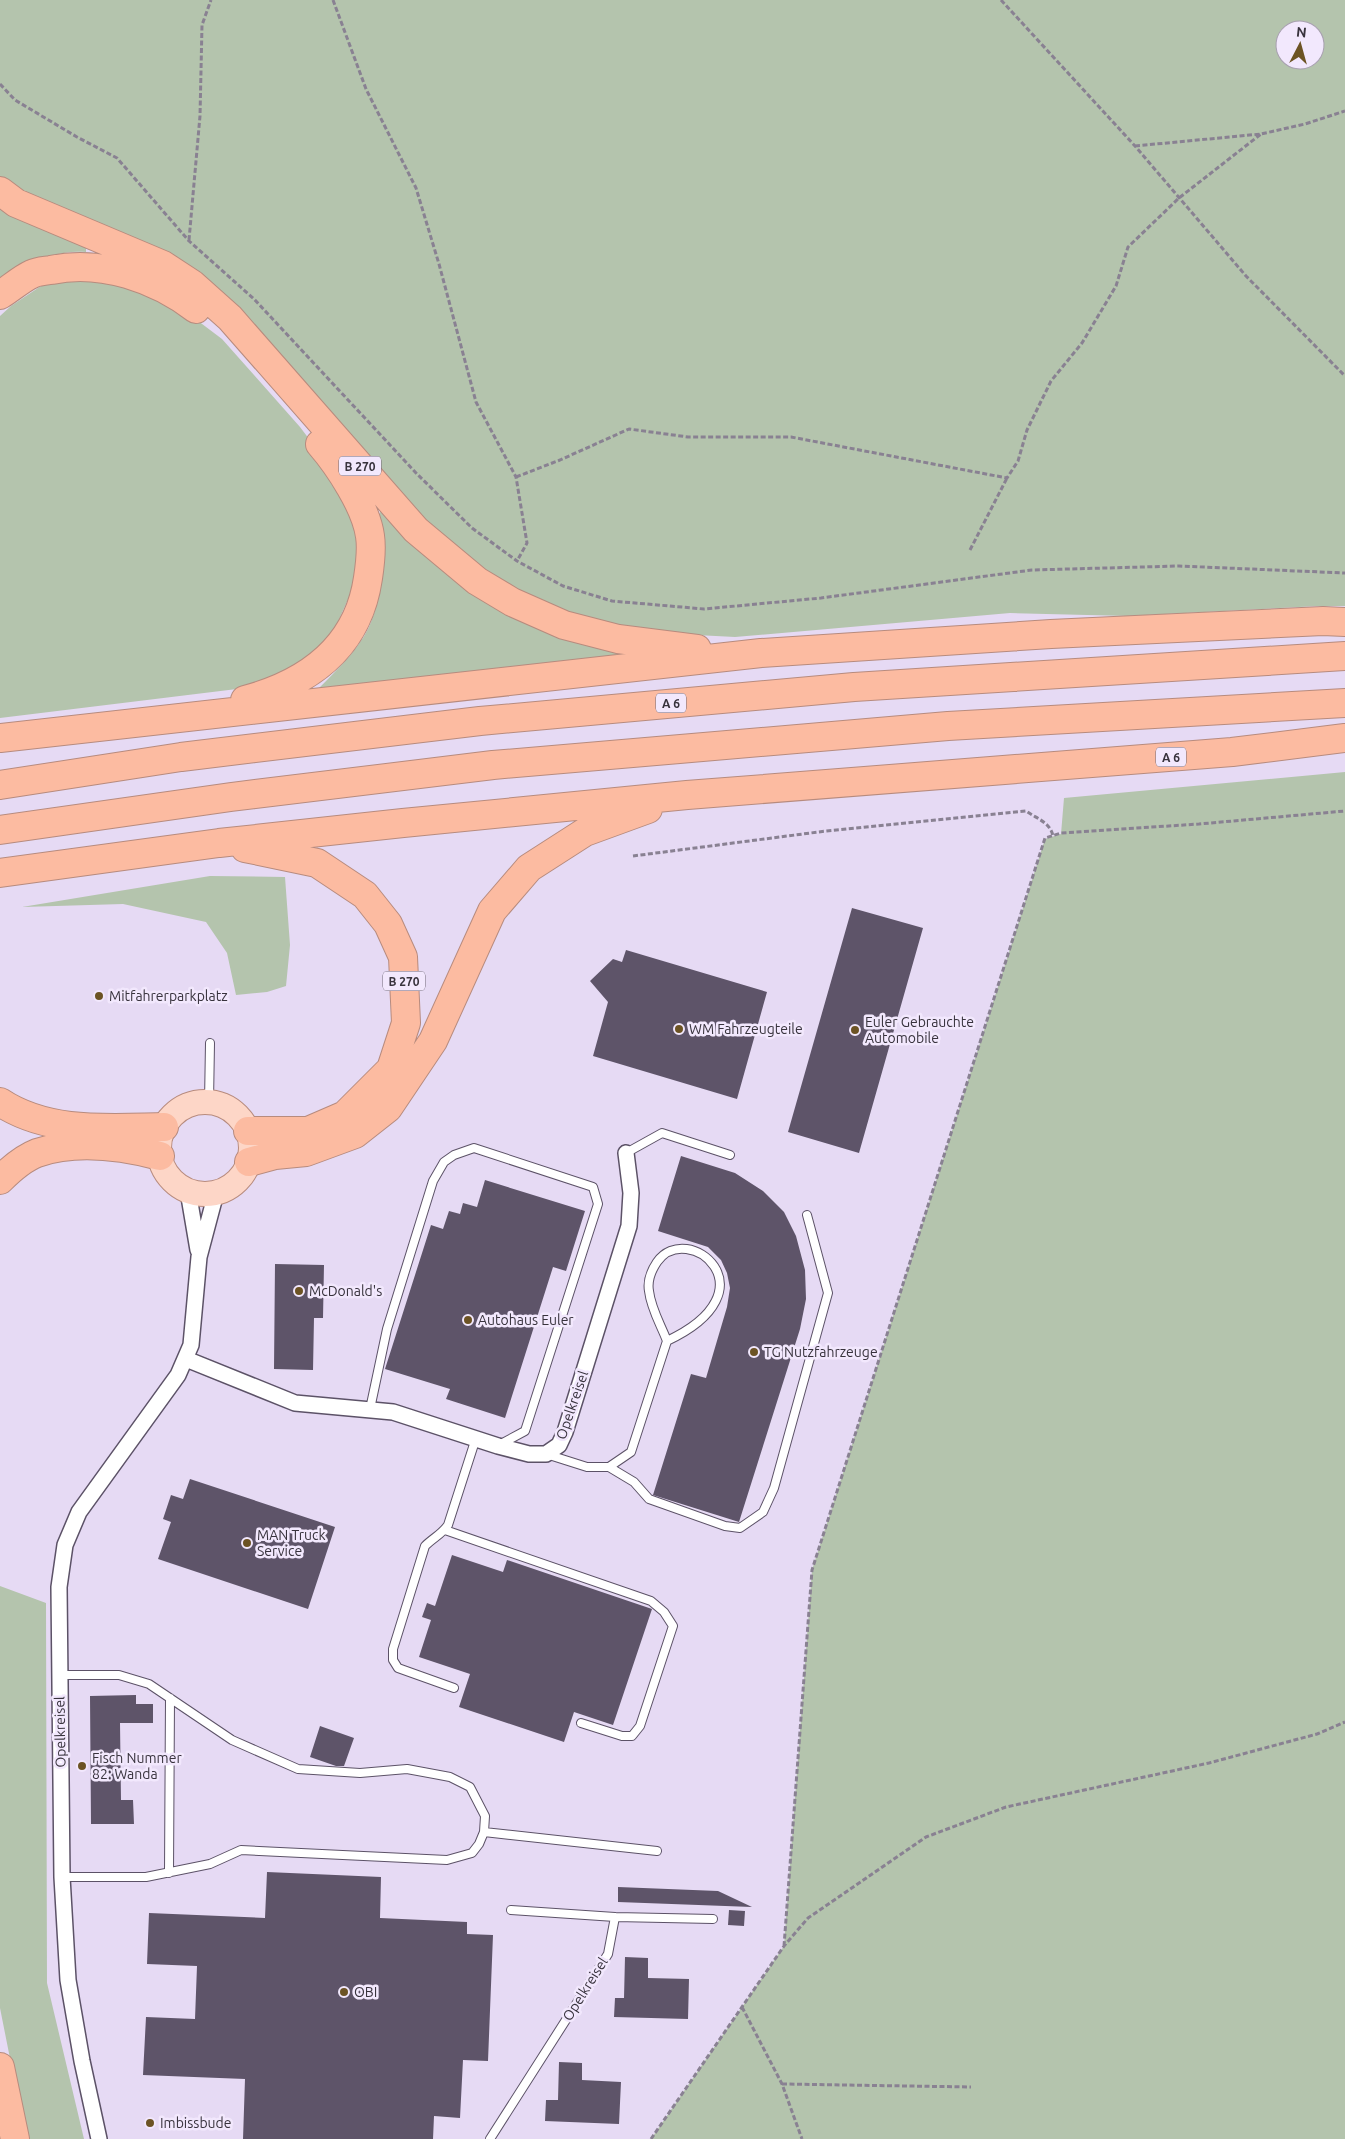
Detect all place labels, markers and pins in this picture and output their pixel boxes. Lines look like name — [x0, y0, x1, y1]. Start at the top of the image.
place label: Mitfahrerparkplatz — [109, 988, 228, 1004]
marker: Mitfahrerparkplatz — [93, 990, 105, 1002]
place label: Euler Gebrauchte Automobile — [865, 1014, 974, 1046]
place label: WM Fahrzeugteile — [689, 1021, 803, 1037]
marker: WM Fahrzeugteile — [673, 1023, 685, 1035]
marker: Euler Gebrauchte Automobile — [849, 1024, 861, 1036]
place label: McDonald's — [309, 1283, 382, 1299]
marker: McDonald's — [293, 1285, 305, 1297]
place label: Autohaus Euler — [478, 1312, 574, 1328]
marker: Autohaus Euler — [462, 1314, 474, 1326]
place label: TG Nutzfahrzeuge — [764, 1344, 878, 1360]
marker: TG Nutzfahrzeuge — [748, 1346, 760, 1358]
place label: MAN Truck Service — [257, 1527, 326, 1559]
marker: MAN Truck Service — [241, 1537, 253, 1549]
place label: Fisch Nummer 82: Wanda — [92, 1750, 182, 1782]
marker: Fisch Nummer 82: Wanda — [76, 1760, 88, 1772]
place label: OBI — [354, 1984, 377, 2000]
marker: OBI — [338, 1986, 350, 1998]
place label: Imbissbude — [160, 2115, 232, 2131]
marker: Imbissbude — [144, 2117, 156, 2129]

